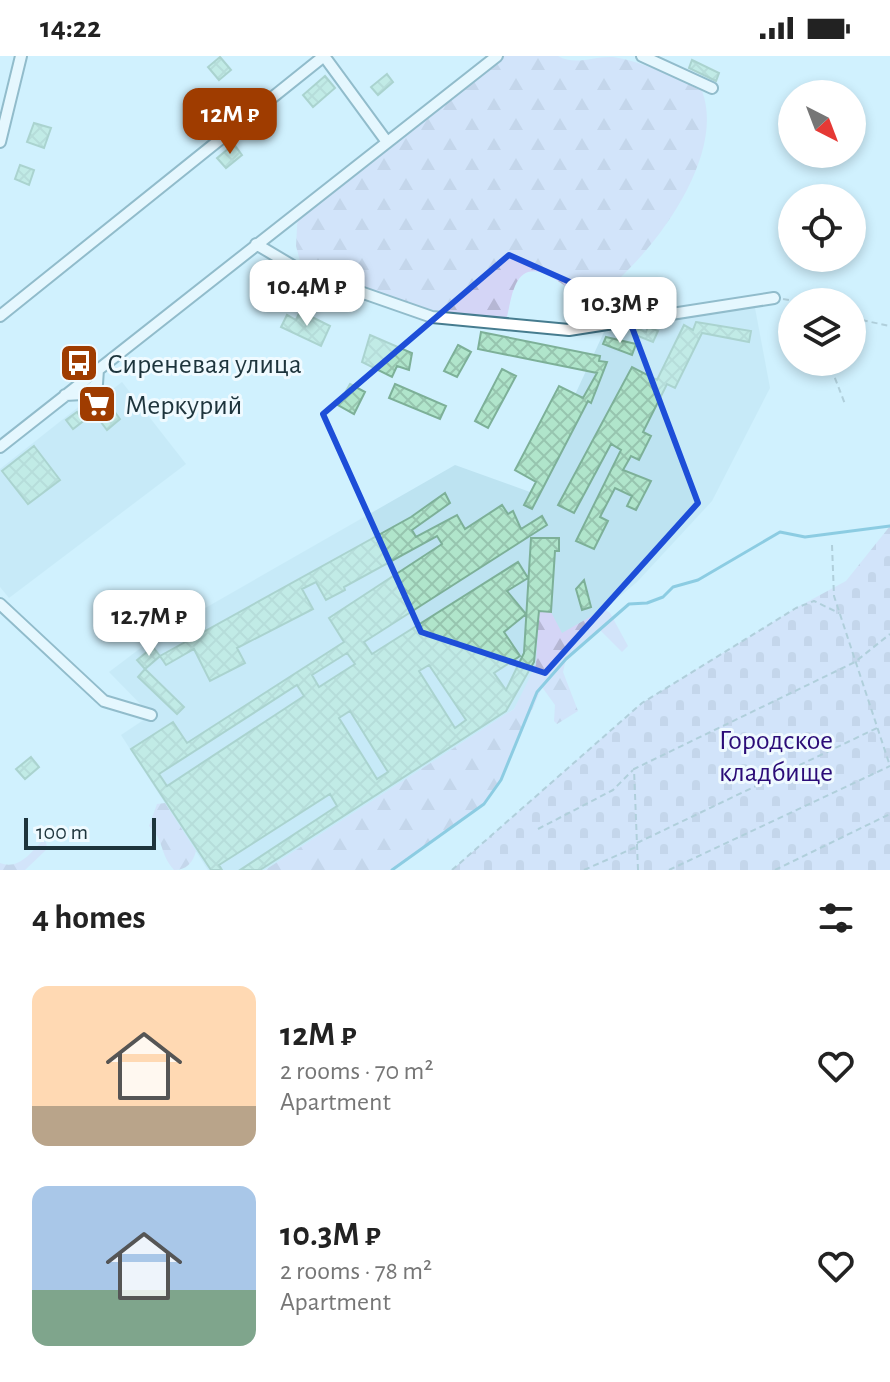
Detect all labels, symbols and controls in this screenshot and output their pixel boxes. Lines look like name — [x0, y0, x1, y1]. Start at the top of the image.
text: 14:22 — [40, 13, 101, 43]
north arrow — [778, 80, 866, 168]
map controls — [778, 80, 866, 376]
pin: 12M ₽ — [174, 88, 286, 156]
text: 12M ₽ — [201, 101, 259, 127]
button: locate — [778, 184, 866, 272]
pin: 10.4M ₽ — [233, 260, 381, 328]
text: 10.4M ₽ — [268, 273, 346, 299]
pin: 10.3M ₽ — [546, 277, 694, 345]
button: layers — [778, 288, 866, 376]
text: 10.3M ₽ — [582, 290, 658, 316]
bus stop icon: Сиреневая улица — [58, 342, 100, 384]
place label: Сиреневая улица — [107, 351, 302, 379]
supermarket icon: Меркурий — [76, 383, 118, 425]
place label: Меркурий — [125, 392, 242, 420]
pin: 12.7M ₽ — [75, 590, 223, 658]
text: 12.7M ₽ — [111, 603, 187, 629]
park label: Городское кладбище — [719, 727, 833, 787]
scale bar — [24, 814, 156, 850]
text: 100 m — [36, 821, 88, 843]
icon: filters — [814, 896, 858, 940]
text: 4 homes — [32, 901, 146, 935]
icon: home — [96, 1018, 192, 1114]
text: 12M ₽ — [280, 1018, 356, 1052]
icon: heart — [814, 1044, 858, 1088]
text: 2 rooms · 70 m² — [280, 1058, 433, 1084]
text: Apartment — [280, 1089, 391, 1115]
icon: home — [96, 1218, 192, 1314]
text: 10.3M ₽ — [280, 1218, 381, 1252]
icon: heart — [814, 1244, 858, 1288]
text: 2 rooms · 78 m² — [280, 1258, 432, 1284]
text: Apartment — [280, 1289, 391, 1315]

